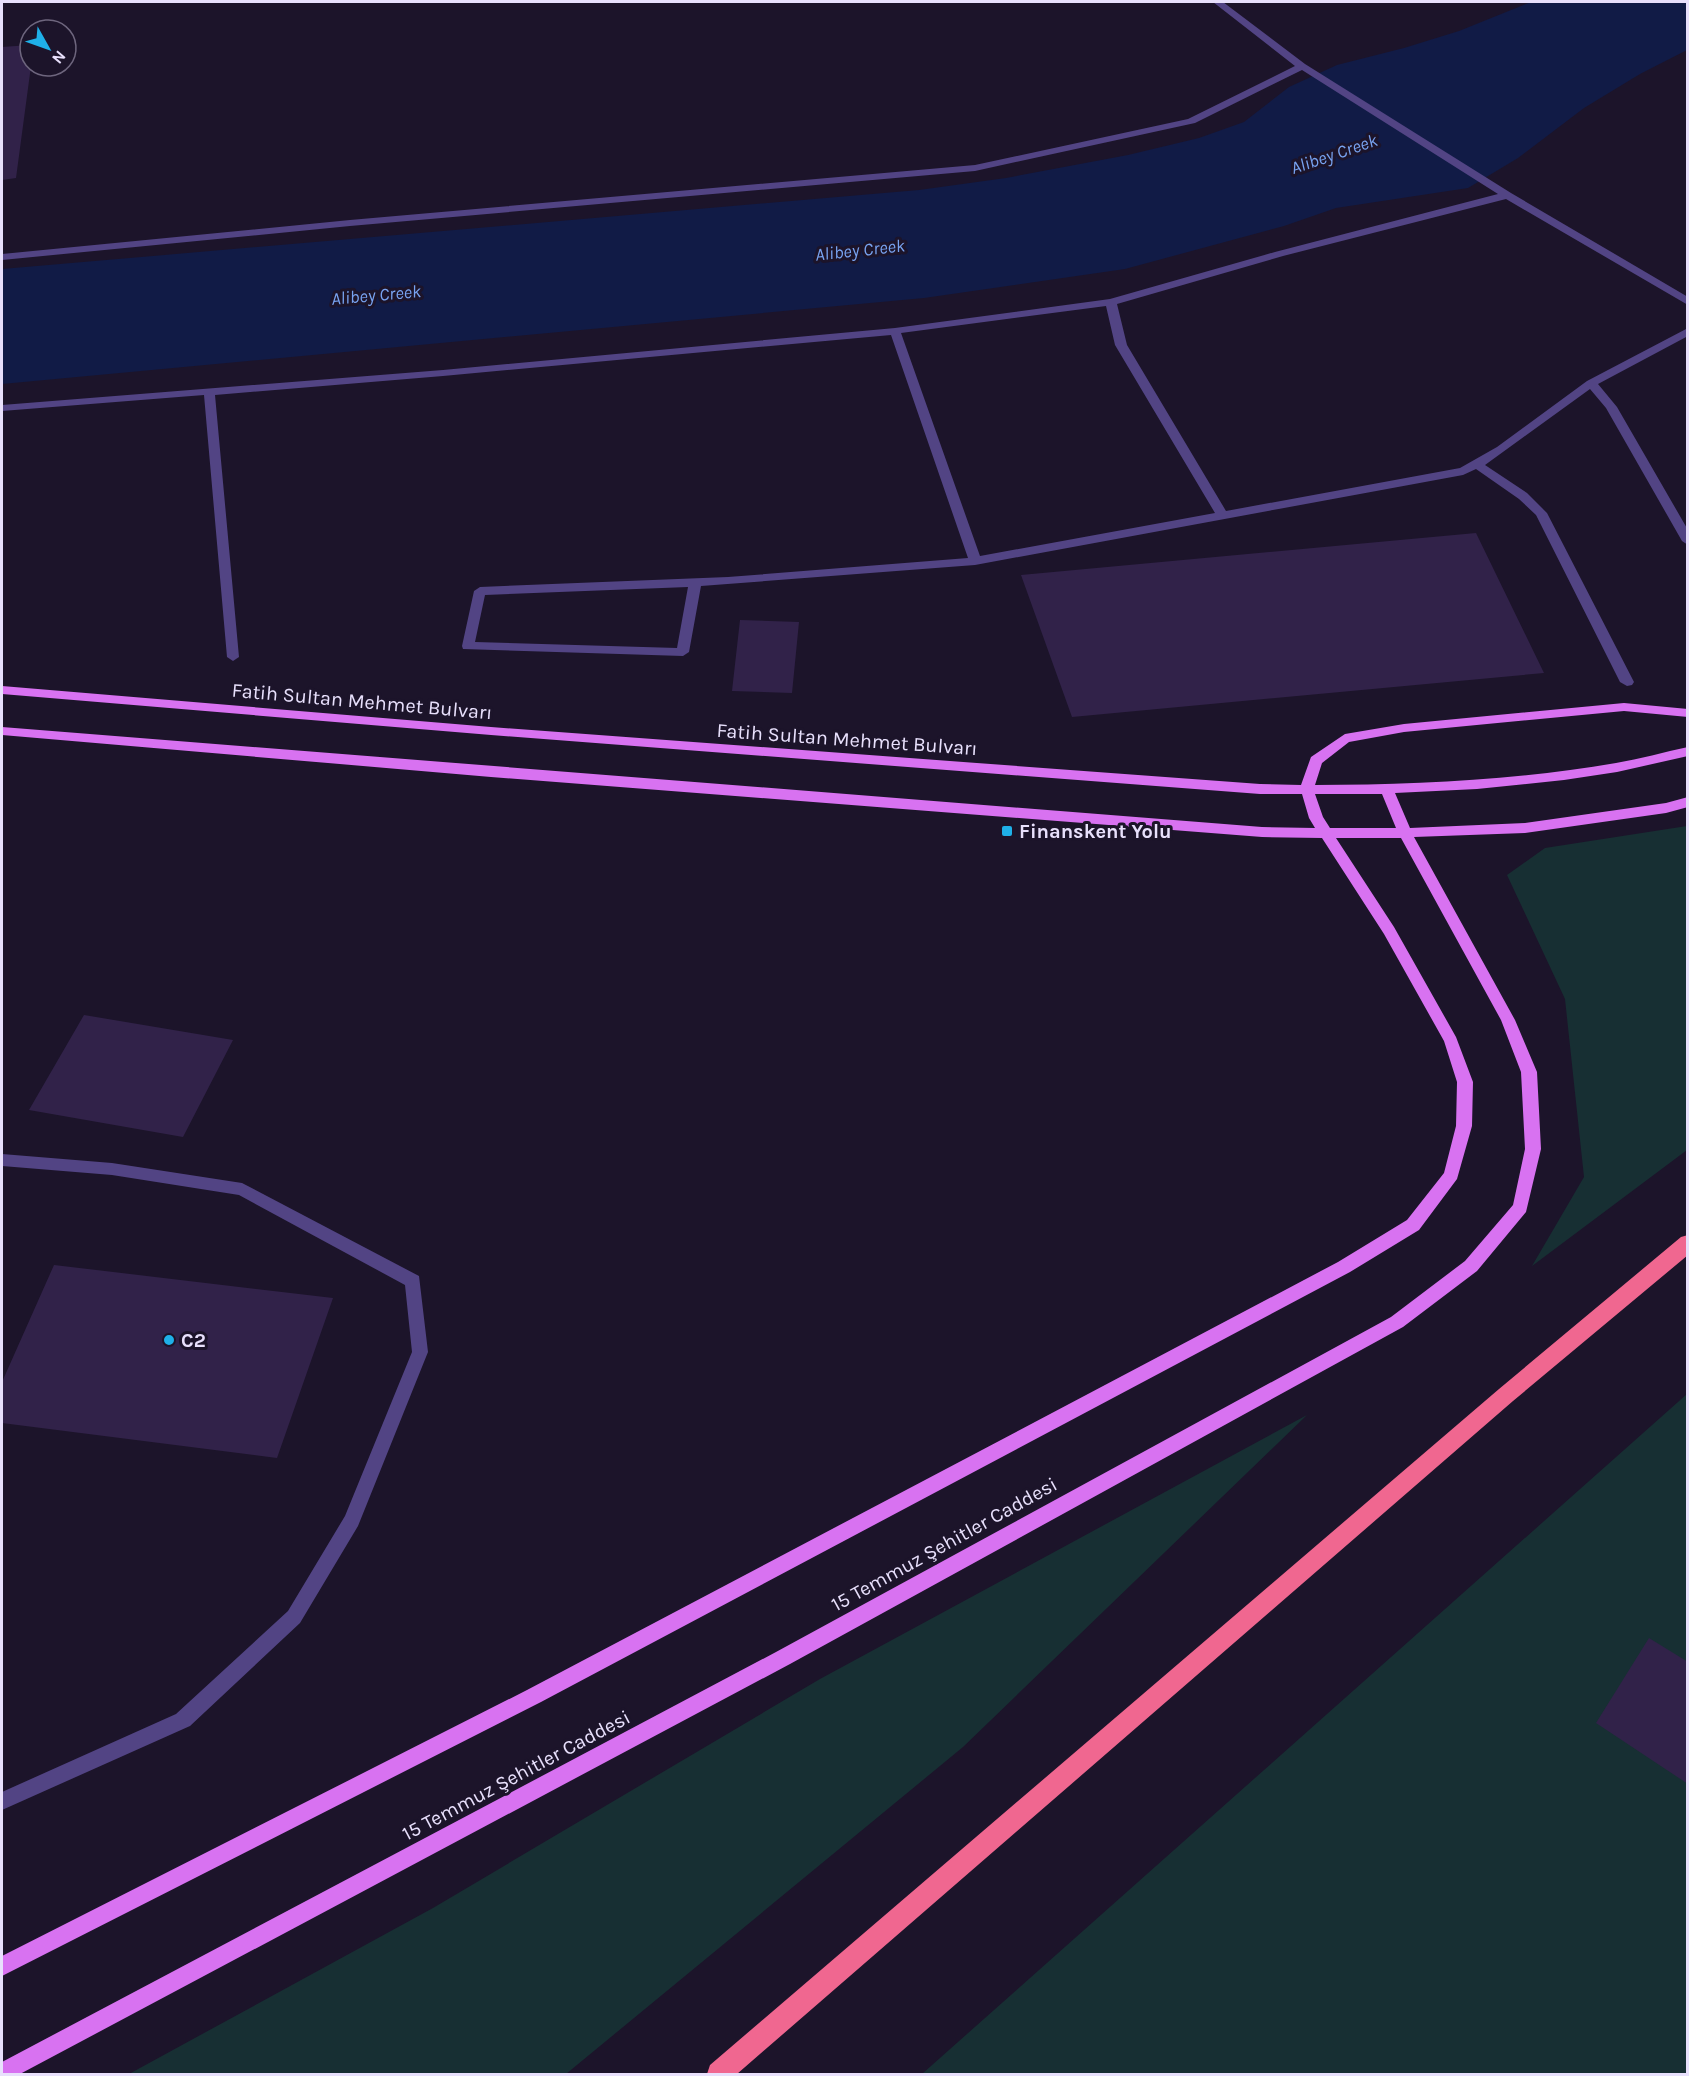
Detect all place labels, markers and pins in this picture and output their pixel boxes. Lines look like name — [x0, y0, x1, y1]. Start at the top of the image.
place label: Finanskent Yolu — [1019, 820, 1172, 843]
marker: Finanskent Yolu — [1000, 824, 1014, 838]
place label: C2 — [181, 1329, 206, 1352]
marker: C2 — [162, 1333, 176, 1347]

